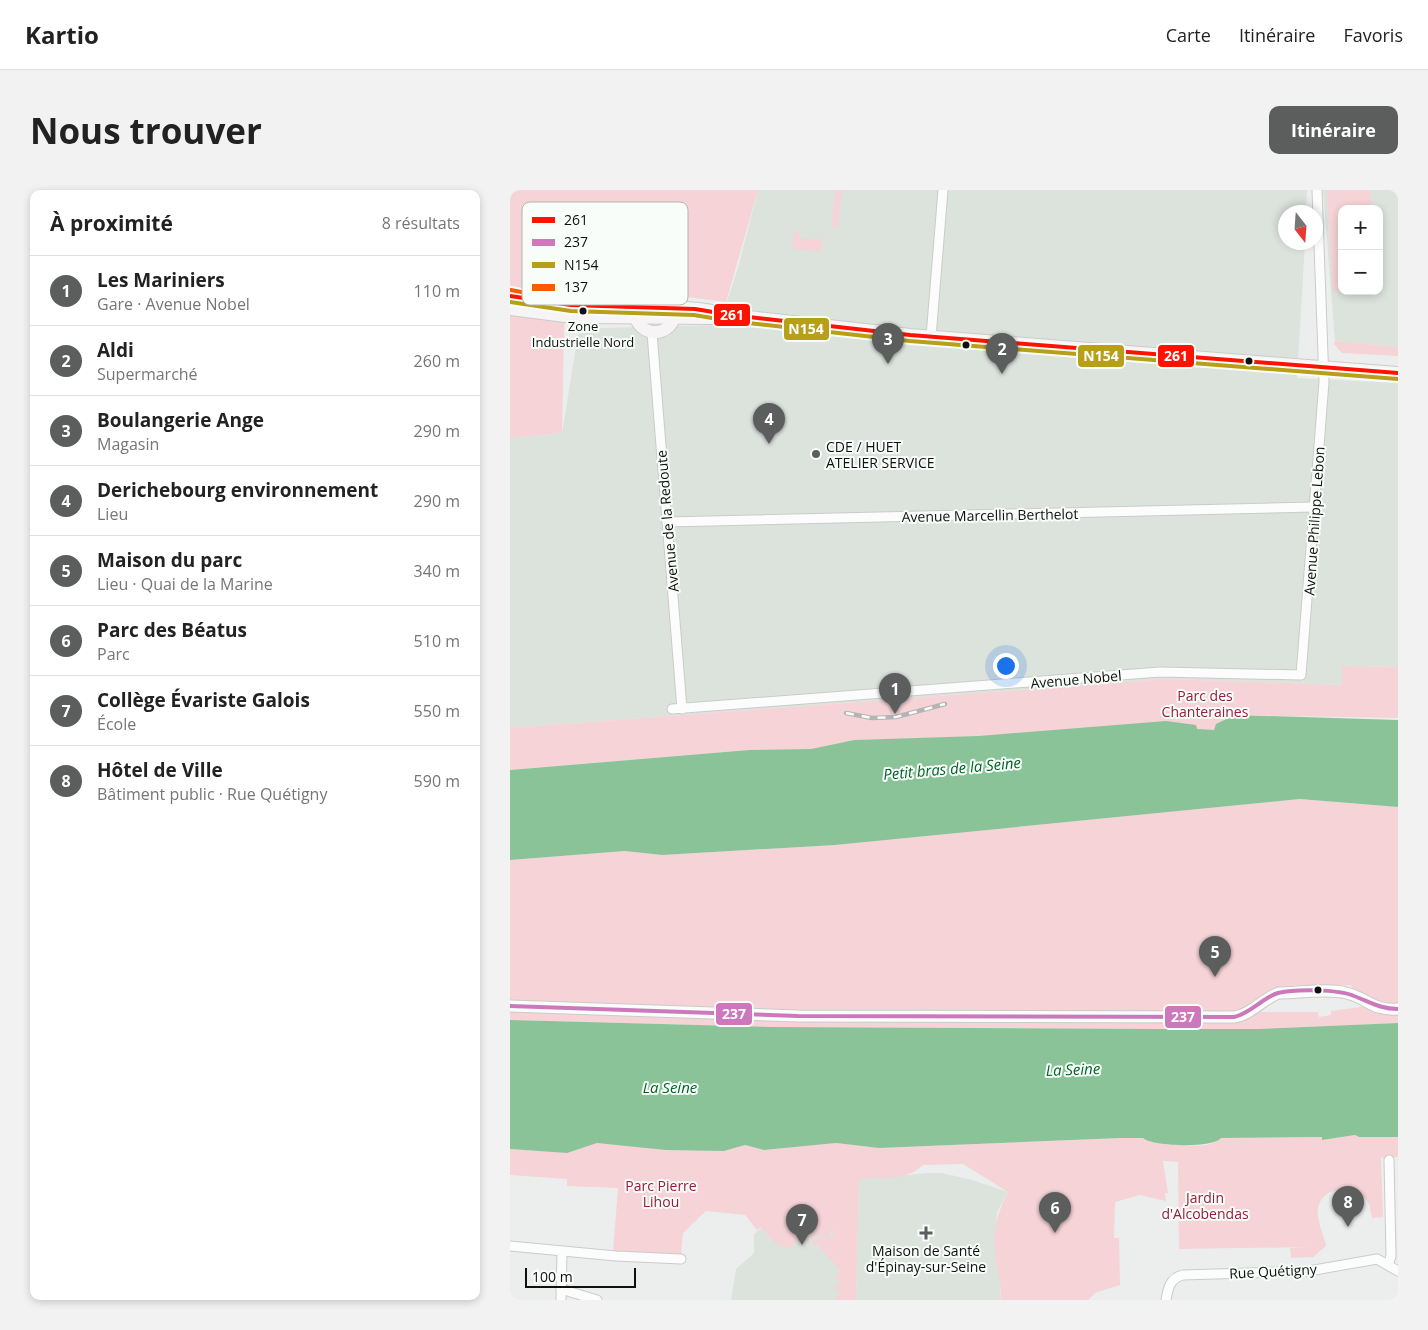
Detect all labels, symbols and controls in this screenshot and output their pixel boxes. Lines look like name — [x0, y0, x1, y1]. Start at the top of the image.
text: Kartio — [25, 18, 99, 51]
text: Carte — [1166, 23, 1211, 47]
text: Itinéraire — [1239, 23, 1315, 47]
text: Favoris — [1343, 23, 1403, 47]
button: Itinéraire — [1269, 106, 1398, 154]
text: Nous trouver — [30, 107, 262, 154]
legend — [522, 202, 688, 305]
north arrow — [1278, 205, 1323, 250]
map controls — [1338, 205, 1383, 295]
button: + — [1338, 205, 1383, 250]
text: À proximité — [50, 209, 173, 237]
text: 261 — [564, 210, 588, 229]
text: 8 résultats — [382, 212, 460, 234]
text: 237 — [564, 232, 588, 251]
button: − — [1338, 250, 1383, 295]
text: N154 — [564, 255, 599, 274]
text: Les Mariniers — [97, 267, 225, 293]
text: 137 — [564, 277, 588, 296]
text: 1 — [61, 280, 71, 302]
text: 110 m — [414, 280, 460, 302]
text: Gare · Avenue Nobel — [97, 293, 250, 315]
line badge: 261 — [713, 303, 751, 327]
text: 261 — [720, 305, 744, 324]
marker: Zone Industrielle Nord — [578, 306, 588, 316]
place label: Zone Industrielle Nord — [532, 317, 634, 351]
line badge: N154 — [783, 317, 830, 341]
text: N154 — [788, 319, 824, 338]
pin: 3 — [872, 323, 904, 364]
pin: 2 — [986, 333, 1018, 374]
text: Aldi — [97, 337, 134, 363]
unlabelled marker — [961, 340, 971, 350]
line badge: N154 — [1077, 344, 1125, 368]
line badge: 261 — [1157, 344, 1195, 368]
text: N154 — [1083, 346, 1119, 365]
text: 261 — [1164, 346, 1188, 365]
text: 2 — [61, 350, 71, 372]
text: 260 m — [414, 350, 460, 372]
unlabelled marker — [1244, 356, 1254, 366]
text: Supermarché — [97, 363, 198, 385]
pin: 4 — [753, 403, 785, 444]
text: Boulangerie Ange — [97, 407, 264, 433]
text: 3 — [61, 420, 71, 442]
text: 290 m — [414, 420, 460, 442]
text: Magasin — [97, 433, 159, 455]
place label: CDE / HUET ATELIER SERVICE — [826, 437, 935, 472]
street label: Avenue Philippe Lebon — [1299, 446, 1329, 596]
marker: CDE / HUET ATELIER SERVICE — [810, 448, 822, 460]
street label: Avenue de la Redoute — [651, 449, 683, 593]
text: Derichebourg environnement — [97, 477, 378, 503]
text: 4 — [61, 490, 71, 512]
text: 290 m — [414, 490, 460, 512]
text: Lieu — [97, 503, 128, 525]
street label: Avenue Marcellin Berthelot — [901, 504, 1079, 526]
text: Maison du parc — [97, 547, 242, 573]
text: 5 — [61, 560, 71, 582]
text: 340 m — [414, 560, 460, 582]
text: Lieu · Quai de la Marine — [97, 573, 273, 595]
text: Parc des Béatus — [97, 617, 247, 643]
text: 6 — [61, 630, 71, 652]
text: 510 m — [414, 630, 460, 652]
text: Parc — [97, 643, 130, 665]
your location — [993, 653, 1019, 679]
street label: Avenue Nobel — [1030, 666, 1122, 692]
pin: 1 — [879, 673, 911, 714]
park label: Parc des Chanteraines — [1162, 686, 1249, 721]
text: Collège Évariste Galois — [97, 687, 310, 713]
text: 7 — [61, 700, 71, 722]
text: 550 m — [414, 700, 460, 722]
text: École — [97, 713, 136, 735]
water label: Petit bras de la Seine — [882, 752, 1022, 784]
text: Hôtel de Ville — [97, 757, 223, 783]
text: 8 — [61, 770, 71, 792]
text: 590 m — [414, 770, 460, 792]
text: Bâtiment public · Rue Quétigny — [97, 783, 327, 805]
pin: 5 — [1199, 936, 1231, 977]
unlabelled marker — [1313, 985, 1323, 995]
line badge: 237 — [715, 1002, 753, 1026]
text: 237 — [722, 1004, 746, 1023]
line badge: 237 — [1164, 1005, 1202, 1029]
text: 237 — [1171, 1007, 1195, 1026]
water label: La Seine — [1045, 1058, 1101, 1080]
water label: La Seine — [643, 1077, 698, 1097]
park label: Parc Pierre Lihou — [625, 1176, 697, 1211]
pin: 8 — [1332, 1186, 1364, 1227]
park label: Jardin d'Alcobendas — [1161, 1188, 1249, 1223]
pin: 6 — [1039, 1192, 1071, 1233]
pin: 7 — [786, 1204, 818, 1245]
marker: Maison de Santé d'Épinay-sur-Seine — [919, 1226, 933, 1240]
place label: Maison de Santé d'Épinay-sur-Seine — [866, 1241, 986, 1276]
street label: Rue Quétigny — [1229, 1259, 1318, 1283]
scale bar — [525, 1265, 636, 1288]
text: 100 m — [532, 1267, 573, 1286]

